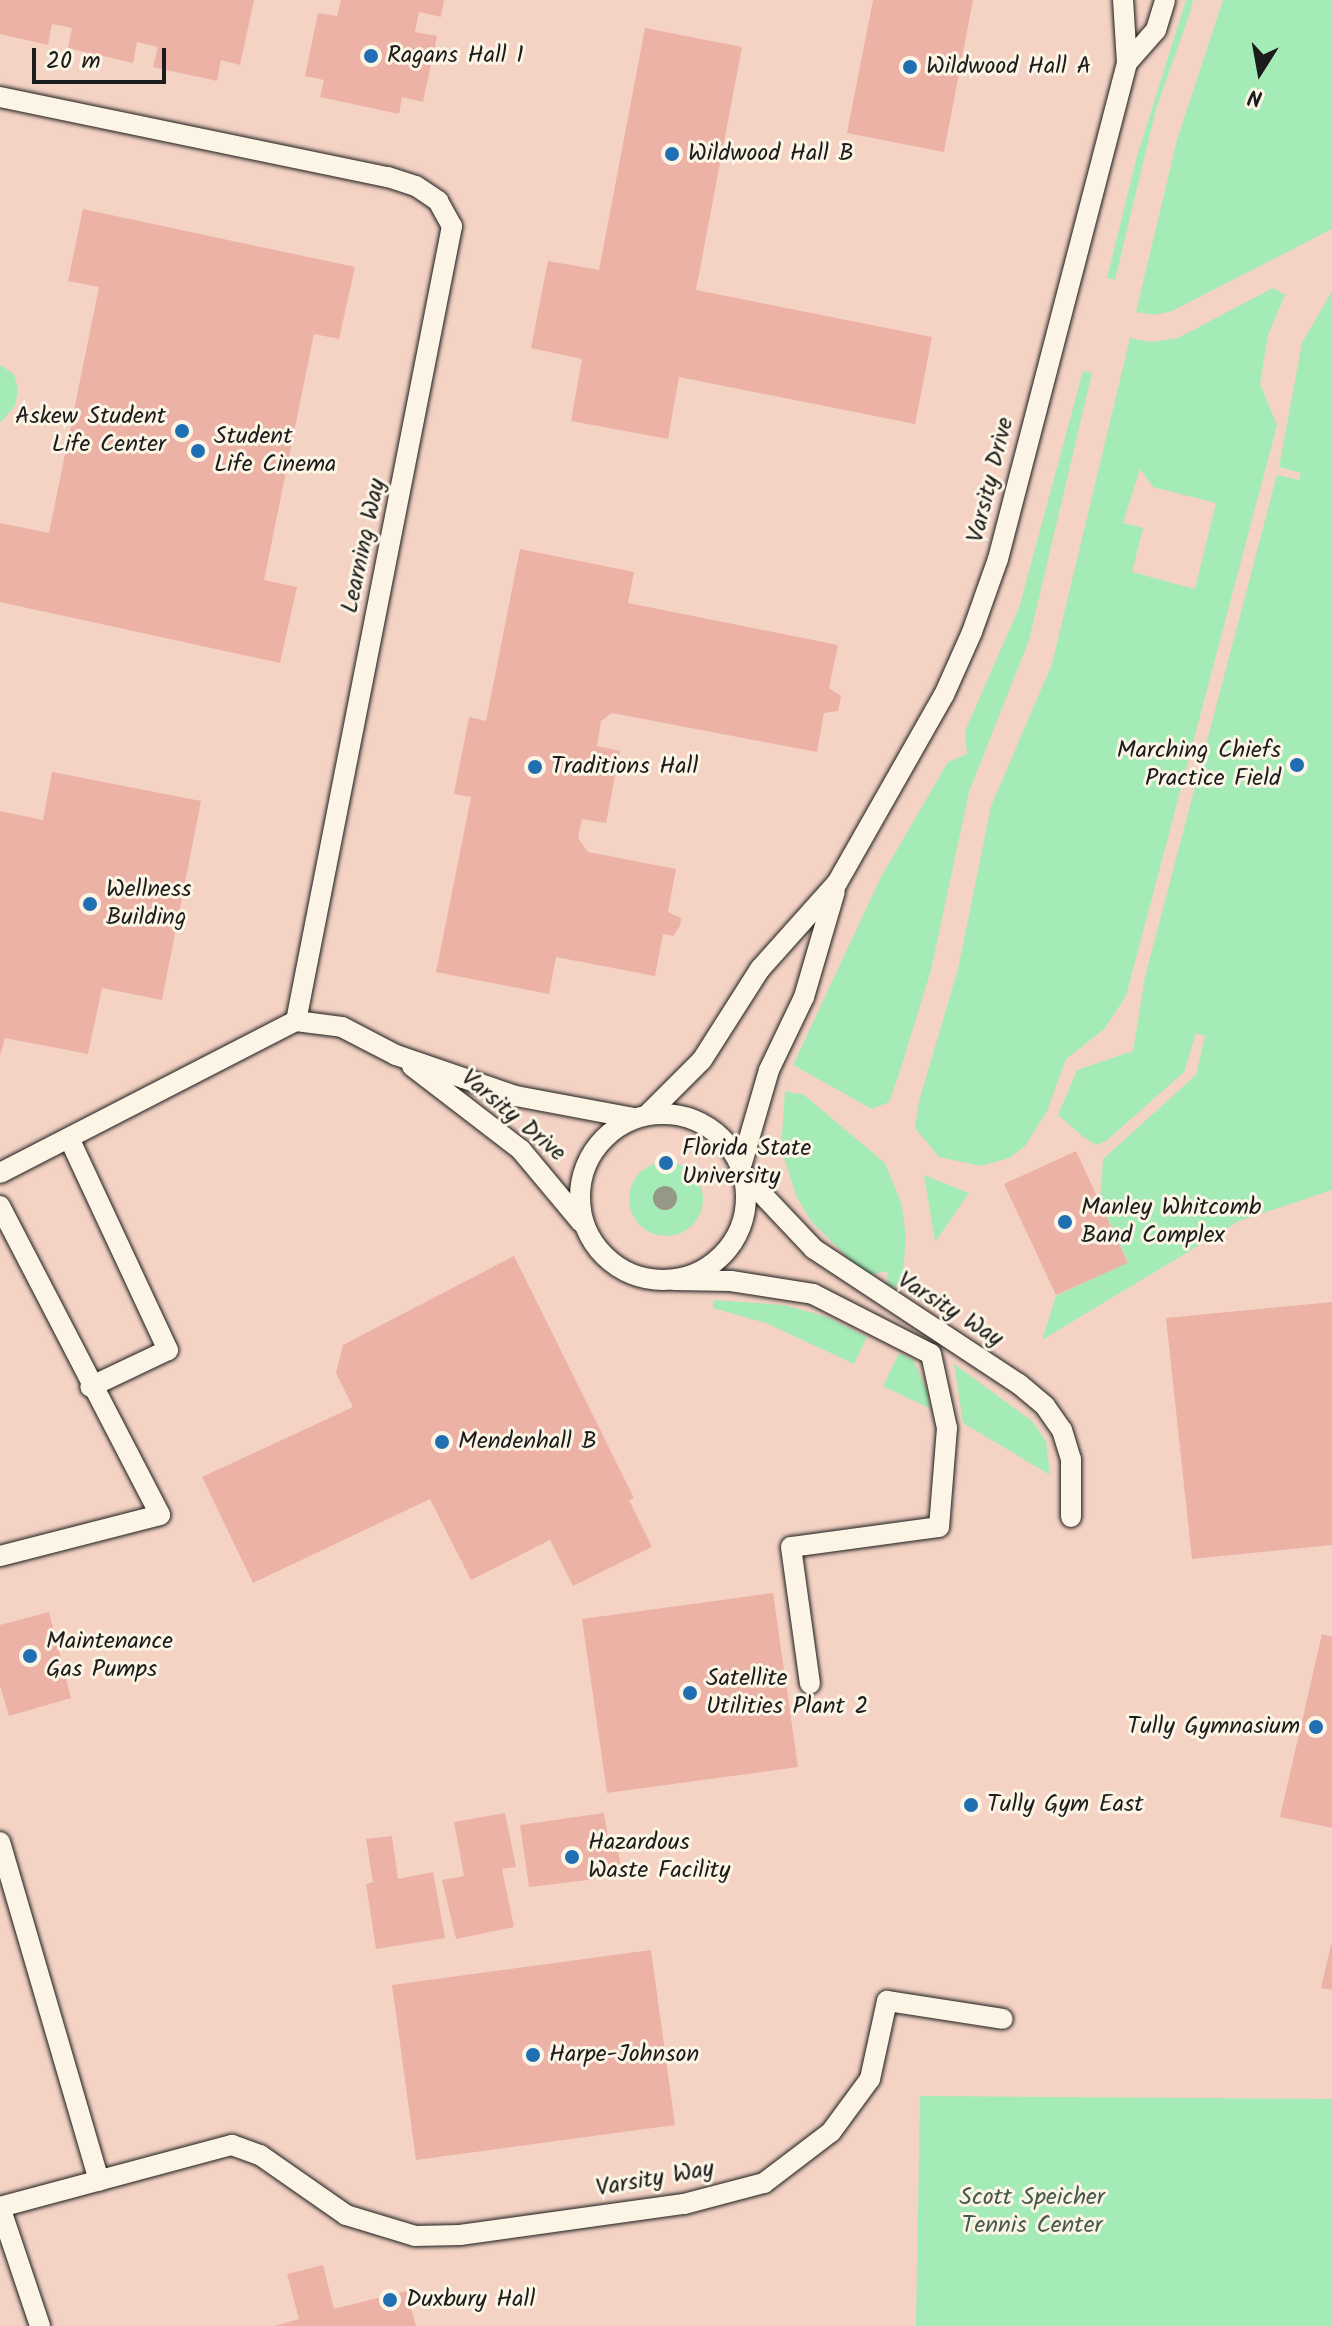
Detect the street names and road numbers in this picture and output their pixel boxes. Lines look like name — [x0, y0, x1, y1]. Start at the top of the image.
street label: Varsity Drive — [962, 414, 1020, 546]
street label: Learning Way — [336, 476, 392, 616]
street label: Varsity Drive — [455, 1064, 571, 1168]
street label: Varsity Way — [892, 1266, 1008, 1354]
street label: Varsity Way — [594, 2154, 716, 2204]

